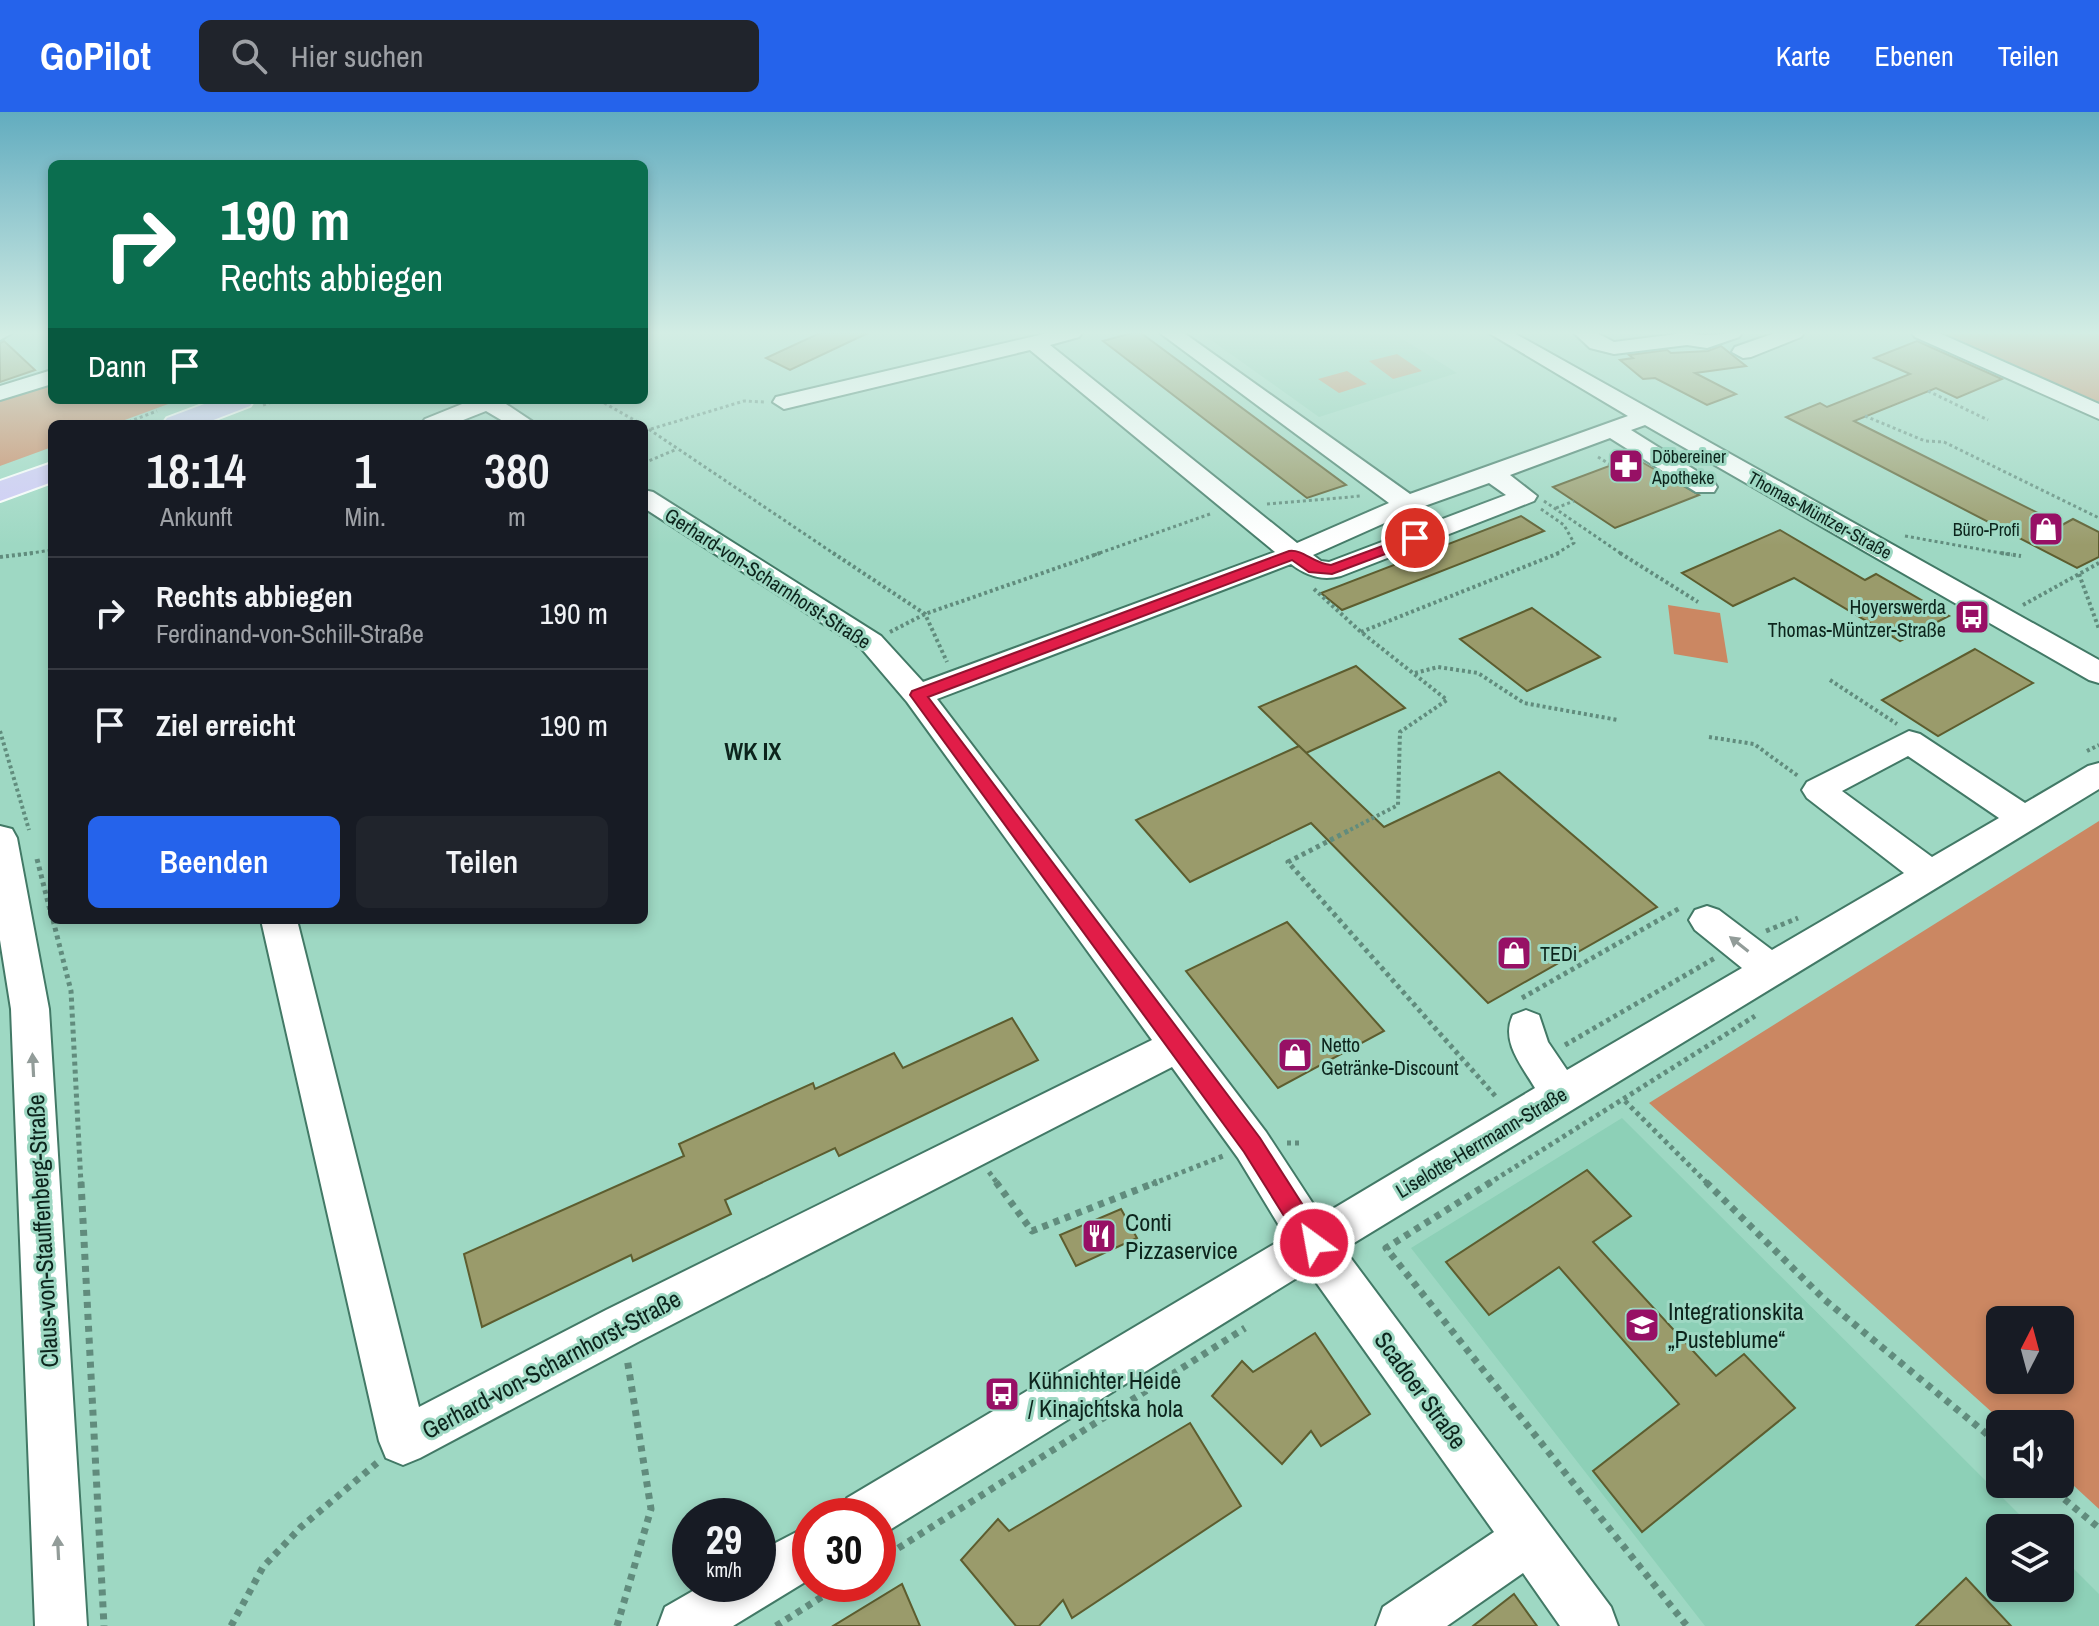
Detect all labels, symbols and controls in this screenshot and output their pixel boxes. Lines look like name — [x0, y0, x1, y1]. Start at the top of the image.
search box — [199, 20, 759, 92]
text: GoPilot — [40, 31, 151, 82]
icon: search — [227, 34, 271, 78]
text: Hier suchen — [291, 36, 423, 76]
text: Karte — [1776, 37, 1831, 75]
text: Ebenen — [1875, 37, 1954, 75]
text: Teilen — [1998, 37, 2059, 75]
text: 190 m — [220, 182, 350, 257]
icon: right — [88, 192, 192, 296]
text: Rechts abbiegen — [220, 254, 443, 302]
icon: arrive — [163, 344, 207, 388]
text: Dann — [88, 346, 147, 386]
text: 18:14 — [146, 438, 246, 503]
text: 1 — [354, 438, 376, 503]
text: 380 — [484, 438, 550, 503]
place label: Döbereiner Apotheke — [1651, 444, 1726, 490]
pharmacy icon: Döbereiner Apotheke — [1607, 447, 1645, 485]
street label: Thomas-Müntzer-Straße — [1744, 465, 1896, 565]
text: Ankunft — [160, 499, 232, 534]
text: Min. — [344, 499, 386, 534]
text: m — [508, 499, 526, 534]
street label: Gerhard-von-Scharnhorst-Straße — [660, 501, 876, 655]
pin — [1381, 504, 1449, 572]
shop icon: Büro-Profi — [2027, 510, 2065, 548]
icon: arrive — [1393, 516, 1437, 560]
place label: Büro-Profi — [1953, 517, 2020, 542]
text: Rechts abbiegen — [156, 576, 353, 616]
icon: right — [88, 591, 132, 635]
text: 190 m — [540, 593, 608, 633]
place label: Hoyerswerda Thomas-Müntzer-Straße — [1767, 593, 1946, 643]
bus stop icon: Hoyerswerda Thomas-Müntzer-Straße — [1953, 598, 1991, 636]
text: Ferdinand-von-Schill-Straße — [156, 616, 424, 651]
icon: arrive — [88, 703, 132, 747]
text: Ziel erreicht — [156, 705, 295, 745]
text: 190 m — [540, 705, 608, 745]
district label: WK IX — [725, 735, 782, 767]
button: Beenden — [88, 816, 340, 908]
button: Teilen — [356, 816, 608, 908]
shop icon: TEDi — [1495, 934, 1533, 972]
one-way arrow — [1729, 937, 1749, 953]
place label: TEDi — [1540, 940, 1577, 967]
place label: Netto Getränke-Discount — [1321, 1031, 1459, 1081]
shop icon: Netto Getränke-Discount — [1276, 1036, 1314, 1074]
one-way arrow — [26, 1052, 39, 1077]
street label: Liselotte-Herrmann-Straße — [1390, 1080, 1572, 1204]
street label: Claus-von-Stauffenberg-Straße — [19, 1094, 65, 1368]
position arrow — [1272, 1201, 1356, 1285]
place label: Conti Pizzaservice — [1125, 1206, 1238, 1266]
restaurant icon: Conti Pizzaservice — [1080, 1217, 1118, 1255]
street label: Gerhard-von-Scharnhorst-Straße — [416, 1282, 686, 1446]
place label: Integrationskita „Pusteblume“ — [1668, 1295, 1804, 1355]
school or university icon: Integrationskita „Pusteblume“ — [1623, 1306, 1661, 1344]
north arrow — [1986, 1306, 2074, 1394]
map controls — [1986, 1306, 2074, 1602]
street label: Scadoer Straße — [1368, 1325, 1474, 1455]
place label: Kühnichter Heide / Kinajchtska hola — [1028, 1364, 1183, 1424]
bus stop icon: Kühnichter Heide / Kinajchtska hola — [983, 1375, 1021, 1413]
button: sound — [1986, 1410, 2074, 1498]
speed limit sign: 30 — [792, 1498, 896, 1602]
text: 29 — [706, 1513, 742, 1566]
button: layers — [1986, 1514, 2074, 1602]
one-way arrow — [51, 1535, 64, 1560]
text: km/h — [706, 1556, 742, 1583]

